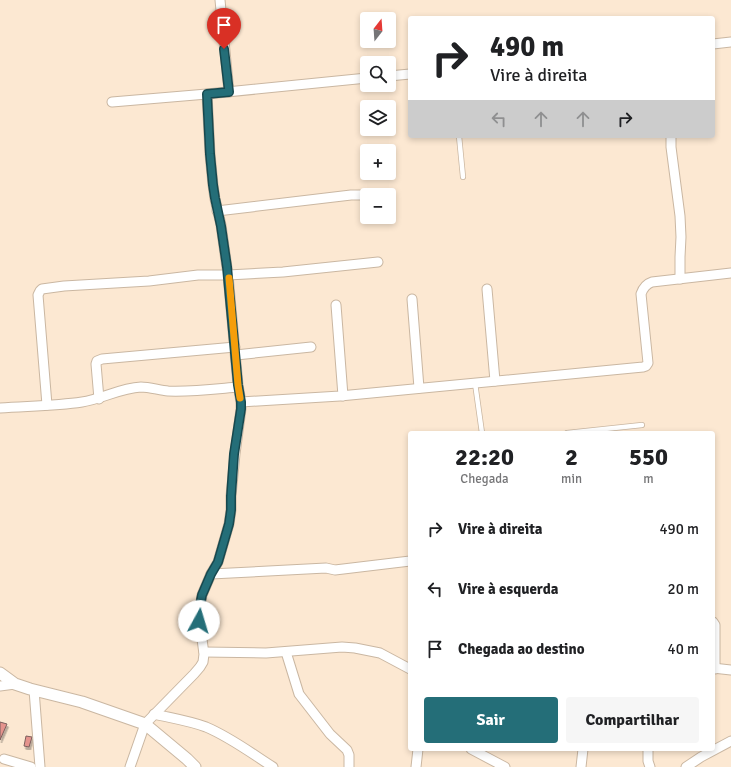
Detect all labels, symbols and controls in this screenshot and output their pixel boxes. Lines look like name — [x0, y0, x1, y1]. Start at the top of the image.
pin — [207, 8, 241, 49]
north arrow — [360, 12, 396, 48]
map controls — [360, 12, 396, 224]
icon: arrive — [213, 14, 235, 36]
text: 490 m — [490, 30, 564, 64]
icon: right — [424, 32, 476, 84]
button: search — [360, 56, 396, 92]
text: Vire à direita — [490, 64, 587, 86]
button: layers — [360, 100, 396, 136]
icon: left — [488, 108, 510, 130]
icon: ahead — [530, 108, 552, 130]
icon: ahead — [572, 108, 594, 130]
icon: right — [614, 108, 636, 130]
button: + — [360, 144, 396, 180]
button: − — [360, 188, 396, 224]
text: 22:20 — [455, 442, 514, 472]
text: 2 — [565, 442, 578, 472]
text: 550 — [629, 442, 668, 472]
text: Chegada — [460, 471, 509, 487]
text: min — [561, 471, 582, 487]
text: m — [643, 471, 654, 487]
icon: right — [424, 518, 446, 540]
text: Vire à direita — [458, 520, 542, 538]
text: 490 m — [659, 520, 699, 538]
icon: left — [424, 578, 446, 600]
text: Vire à esquerda — [458, 580, 558, 598]
text: 20 m — [668, 580, 699, 598]
position arrow — [178, 600, 220, 642]
icon: arrive — [424, 638, 446, 660]
text: Chegada ao destino — [458, 640, 585, 658]
text: 40 m — [668, 640, 699, 658]
button: Sair — [424, 697, 558, 743]
button: Compartilhar — [566, 697, 699, 743]

